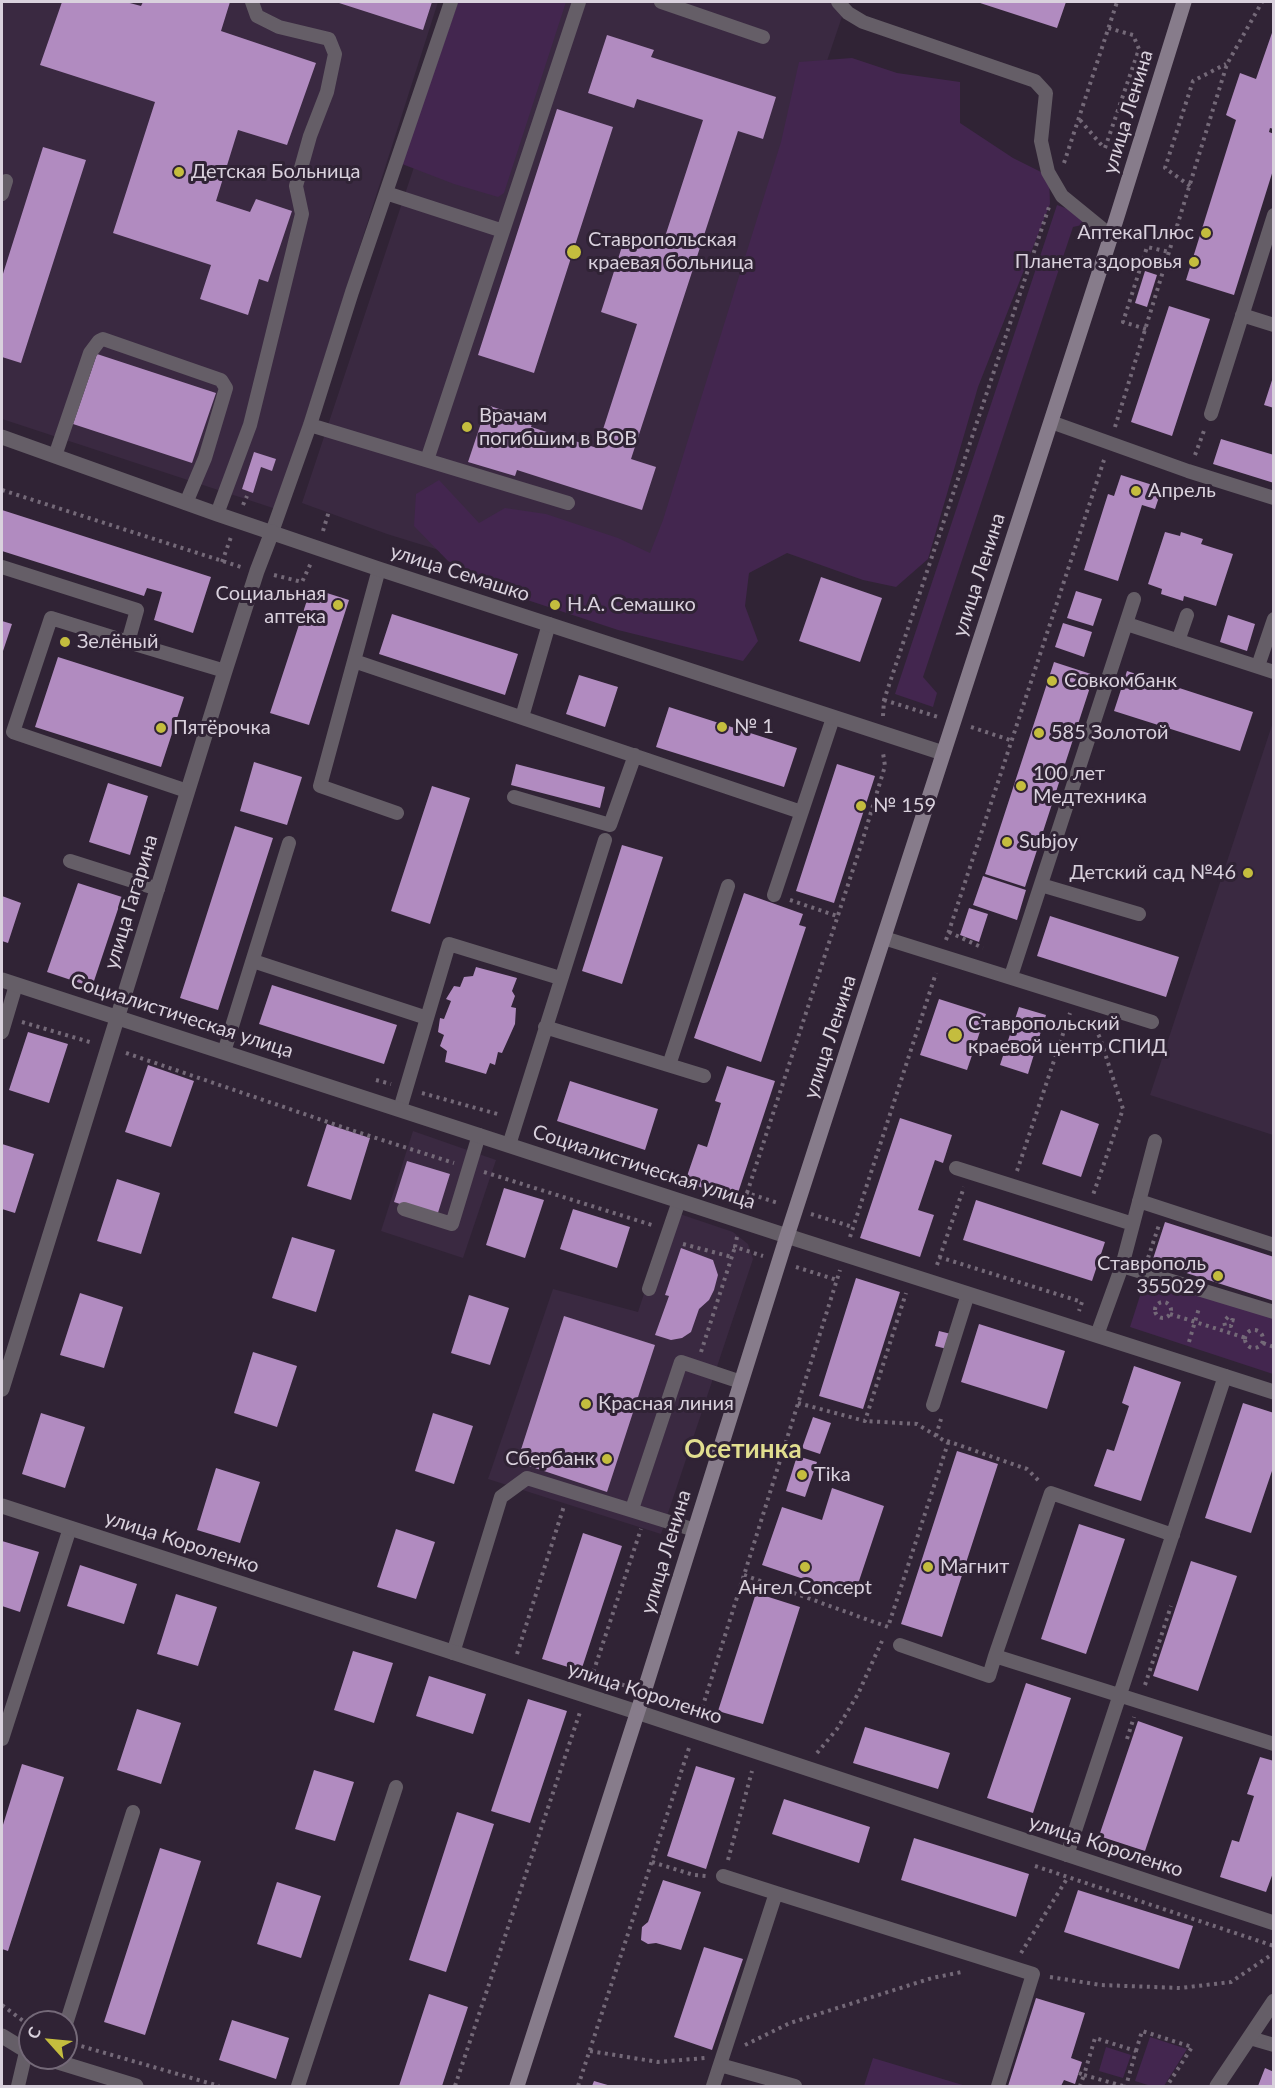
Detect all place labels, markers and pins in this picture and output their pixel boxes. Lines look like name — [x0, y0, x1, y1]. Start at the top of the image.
place label: Детская Больница — [191, 160, 361, 184]
marker: Детская Больница — [172, 165, 186, 179]
place label: АптекаПлюс — [1077, 221, 1194, 245]
marker: АптекаПлюс — [1199, 226, 1213, 240]
place label: Ставропольская краевая больница — [588, 228, 754, 275]
marker: Ставропольская краевая больница — [565, 243, 583, 261]
place label: Планета здоровья — [1015, 250, 1182, 274]
marker: Планета здоровья — [1187, 255, 1201, 269]
place label: Врачам погибшим в ВОВ — [479, 404, 637, 451]
marker: Врачам погибшим в ВОВ — [460, 420, 474, 434]
place label: Апрель — [1148, 479, 1216, 503]
marker: Апрель — [1129, 484, 1143, 498]
place label: Социальная аптека — [216, 582, 326, 629]
place label: Н.А. Семашко — [567, 593, 696, 617]
marker: Социальная аптека — [331, 598, 345, 612]
marker: Н.А. Семашко — [548, 598, 562, 612]
place label: Зелёный — [77, 630, 158, 654]
marker: Зелёный — [58, 635, 72, 649]
place label: Совкомбанк — [1064, 669, 1177, 693]
marker: Совкомбанк — [1045, 674, 1059, 688]
place label: № 1 — [734, 715, 774, 739]
place label: Пятёрочка — [173, 716, 271, 740]
marker: № 1 — [715, 720, 729, 734]
marker: Пятёрочка — [154, 721, 168, 735]
place label: 585 Золотой — [1051, 721, 1169, 745]
marker: 585 Золотой — [1032, 726, 1046, 740]
place label: 100 лет Медтехника — [1033, 762, 1147, 809]
marker: 100 лет Медтехника — [1014, 779, 1028, 793]
place label: № 159 — [873, 794, 936, 818]
marker: № 159 — [854, 799, 868, 813]
place label: Subjoy — [1019, 830, 1078, 854]
marker: Subjoy — [1000, 835, 1014, 849]
place label: Детский сад №46 — [1069, 861, 1236, 885]
marker: Детский сад №46 — [1241, 866, 1255, 880]
place label: Ставропольский краевой центр СПИД — [968, 1012, 1167, 1059]
marker: Ставропольский краевой центр СПИД — [946, 1026, 964, 1044]
place label: Ставрополь 355029 — [1097, 1252, 1206, 1299]
marker: Ставрополь 355029 — [1211, 1269, 1225, 1283]
place label: Красная линия — [598, 1392, 734, 1416]
marker: Красная линия — [579, 1397, 593, 1411]
place label: Сбербанк — [505, 1447, 595, 1471]
marker: Сбербанк — [600, 1452, 614, 1466]
place label: Tika — [814, 1463, 851, 1487]
marker: Tika — [795, 1468, 809, 1482]
place label: Магнит — [940, 1555, 1009, 1579]
marker: Ангел Concept — [798, 1560, 812, 1574]
marker: Магнит — [921, 1560, 935, 1574]
place label: Ангел Concept — [738, 1576, 872, 1600]

